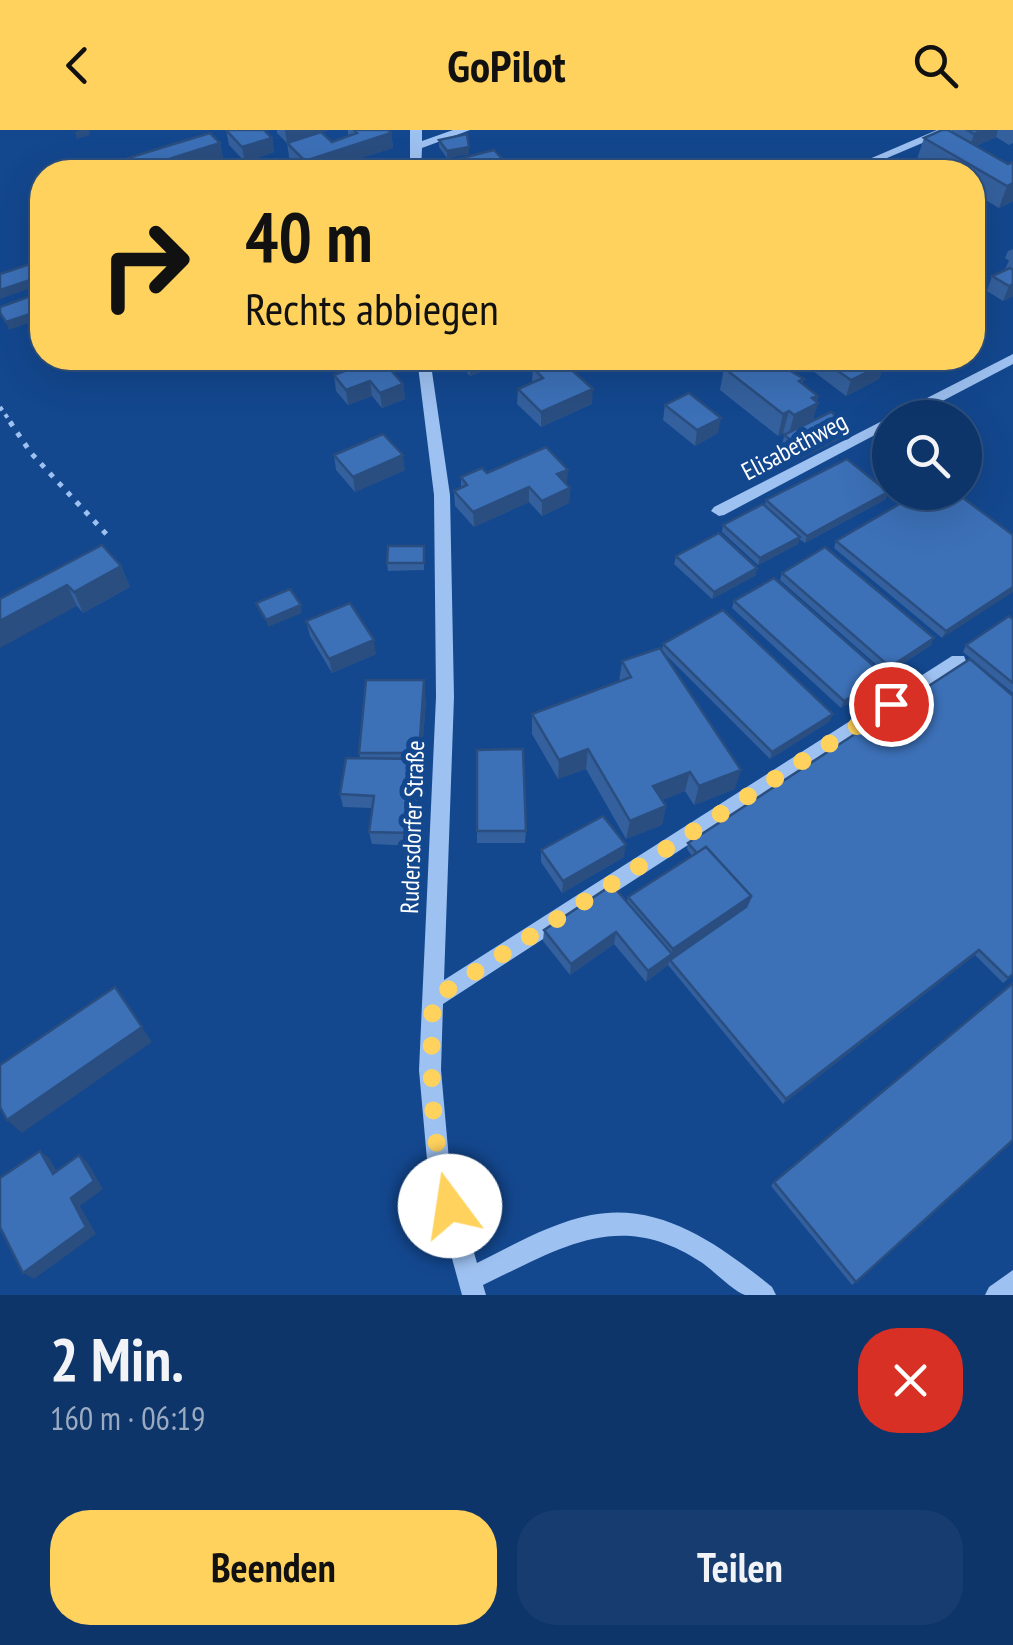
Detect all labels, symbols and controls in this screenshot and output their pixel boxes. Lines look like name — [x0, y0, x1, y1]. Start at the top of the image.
text: GoPilot — [447, 36, 566, 94]
icon: back — [50, 38, 105, 93]
icon: search — [908, 38, 963, 93]
text: 40 m — [245, 191, 373, 281]
icon: right — [80, 200, 210, 330]
text: Rechts abbiegen — [245, 279, 499, 337]
map controls — [872, 400, 982, 510]
button: search — [872, 400, 982, 510]
street label: Elisabethweg — [736, 405, 852, 487]
pin — [849, 662, 934, 747]
icon: arrive — [864, 677, 919, 732]
street label: Rudersdorfer Straße — [393, 740, 431, 914]
position arrow — [398, 1154, 502, 1258]
text: 2 Min. — [50, 1320, 184, 1398]
button: close — [858, 1328, 963, 1433]
text: 160 m · 06:19 — [50, 1397, 205, 1439]
button: Beenden — [50, 1510, 497, 1625]
button: Teilen — [517, 1510, 963, 1625]

